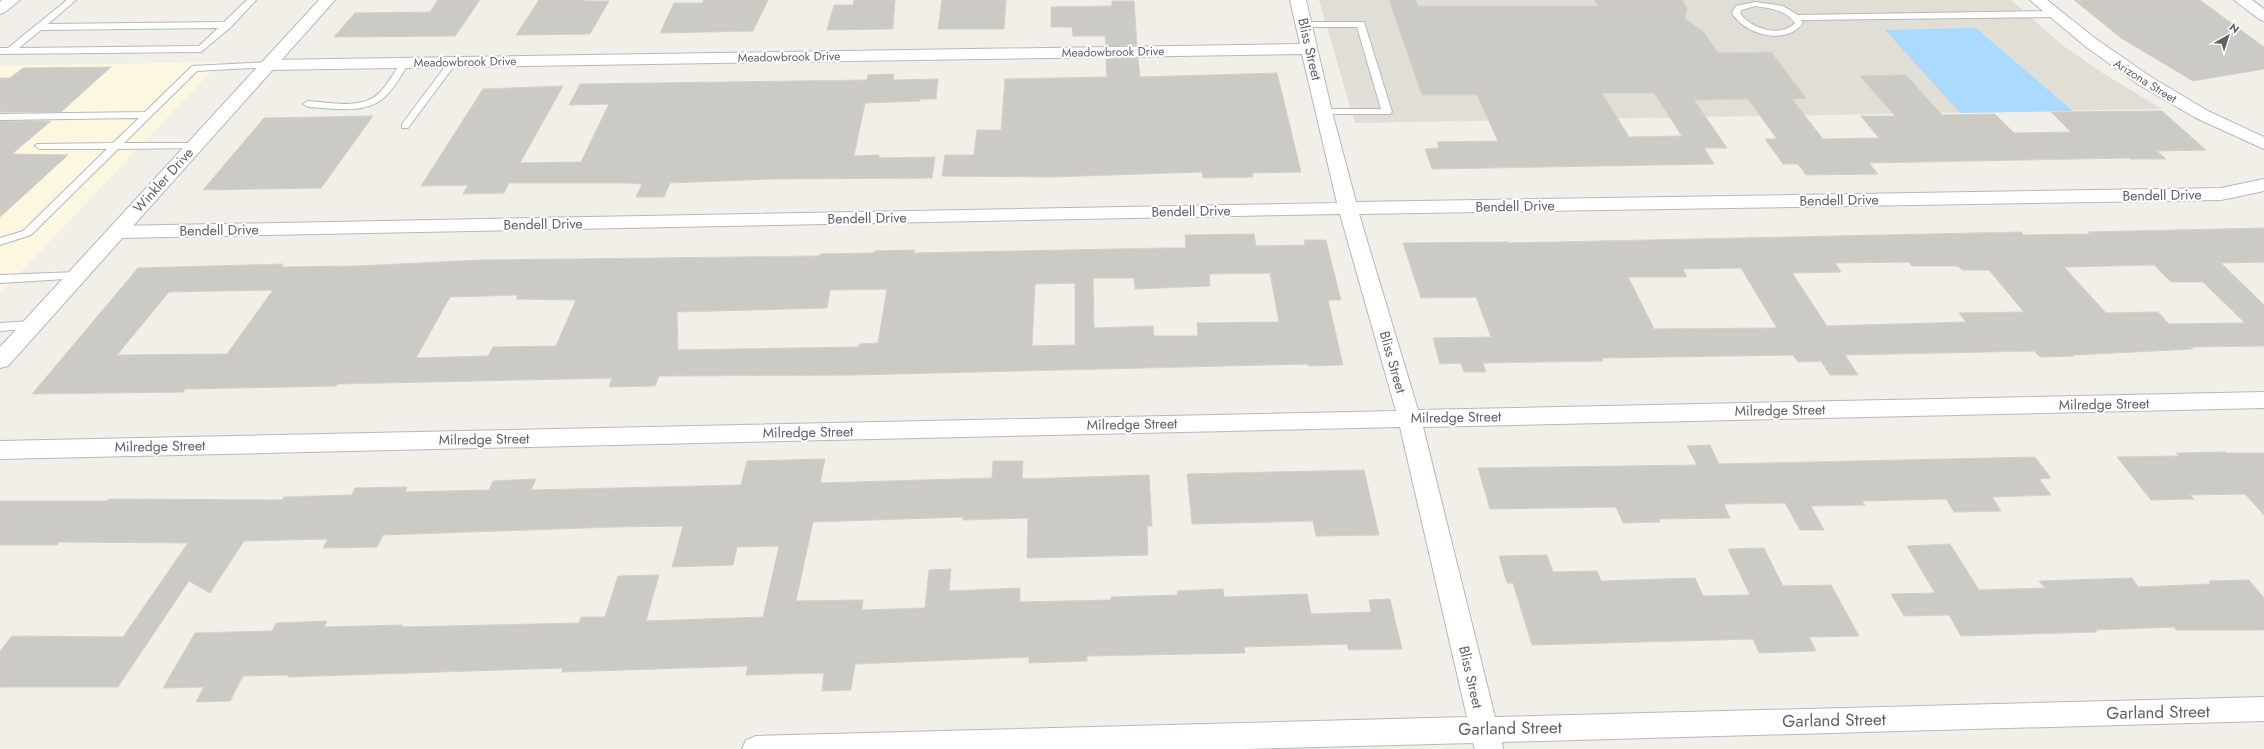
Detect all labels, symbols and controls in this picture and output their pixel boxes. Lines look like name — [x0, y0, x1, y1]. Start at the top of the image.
street label: Bliss Street — [1293, 16, 1327, 83]
north arrow — [2208, 16, 2248, 56]
text: N — [2226, 19, 2243, 37]
street label: Meadowbrook Drive — [1062, 42, 1164, 62]
street label: Meadowbrook Drive — [738, 47, 840, 67]
street label: Meadowbrook Drive — [414, 52, 516, 72]
street label: Arizona Street — [2110, 54, 2180, 108]
street label: Winkler Drive — [128, 143, 198, 217]
street label: Bendell Drive — [2122, 184, 2202, 206]
street label: Bendell Drive — [1799, 189, 1879, 211]
street label: Bendell Drive — [1475, 195, 1555, 217]
street label: Bendell Drive — [1151, 200, 1231, 222]
street label: Bendell Drive — [827, 207, 907, 229]
street label: Bendell Drive — [503, 213, 583, 235]
street label: Bendell Drive — [179, 219, 259, 241]
street label: Bliss Street — [1375, 329, 1412, 396]
street label: Milredge Street — [2058, 393, 2150, 415]
street label: Milredge Street — [1734, 399, 1826, 421]
street label: Milredge Street — [1410, 406, 1502, 428]
street label: Milredge Street — [1086, 413, 1178, 435]
street label: Milredge Street — [762, 421, 854, 443]
street label: Milredge Street — [438, 428, 530, 450]
street label: Milredge Street — [114, 435, 206, 457]
street label: Bliss Street — [1454, 644, 1488, 711]
street label: Garland Street — [2106, 699, 2210, 725]
street label: Garland Street — [1782, 707, 1886, 733]
street label: Garland Street — [1458, 715, 1562, 741]

